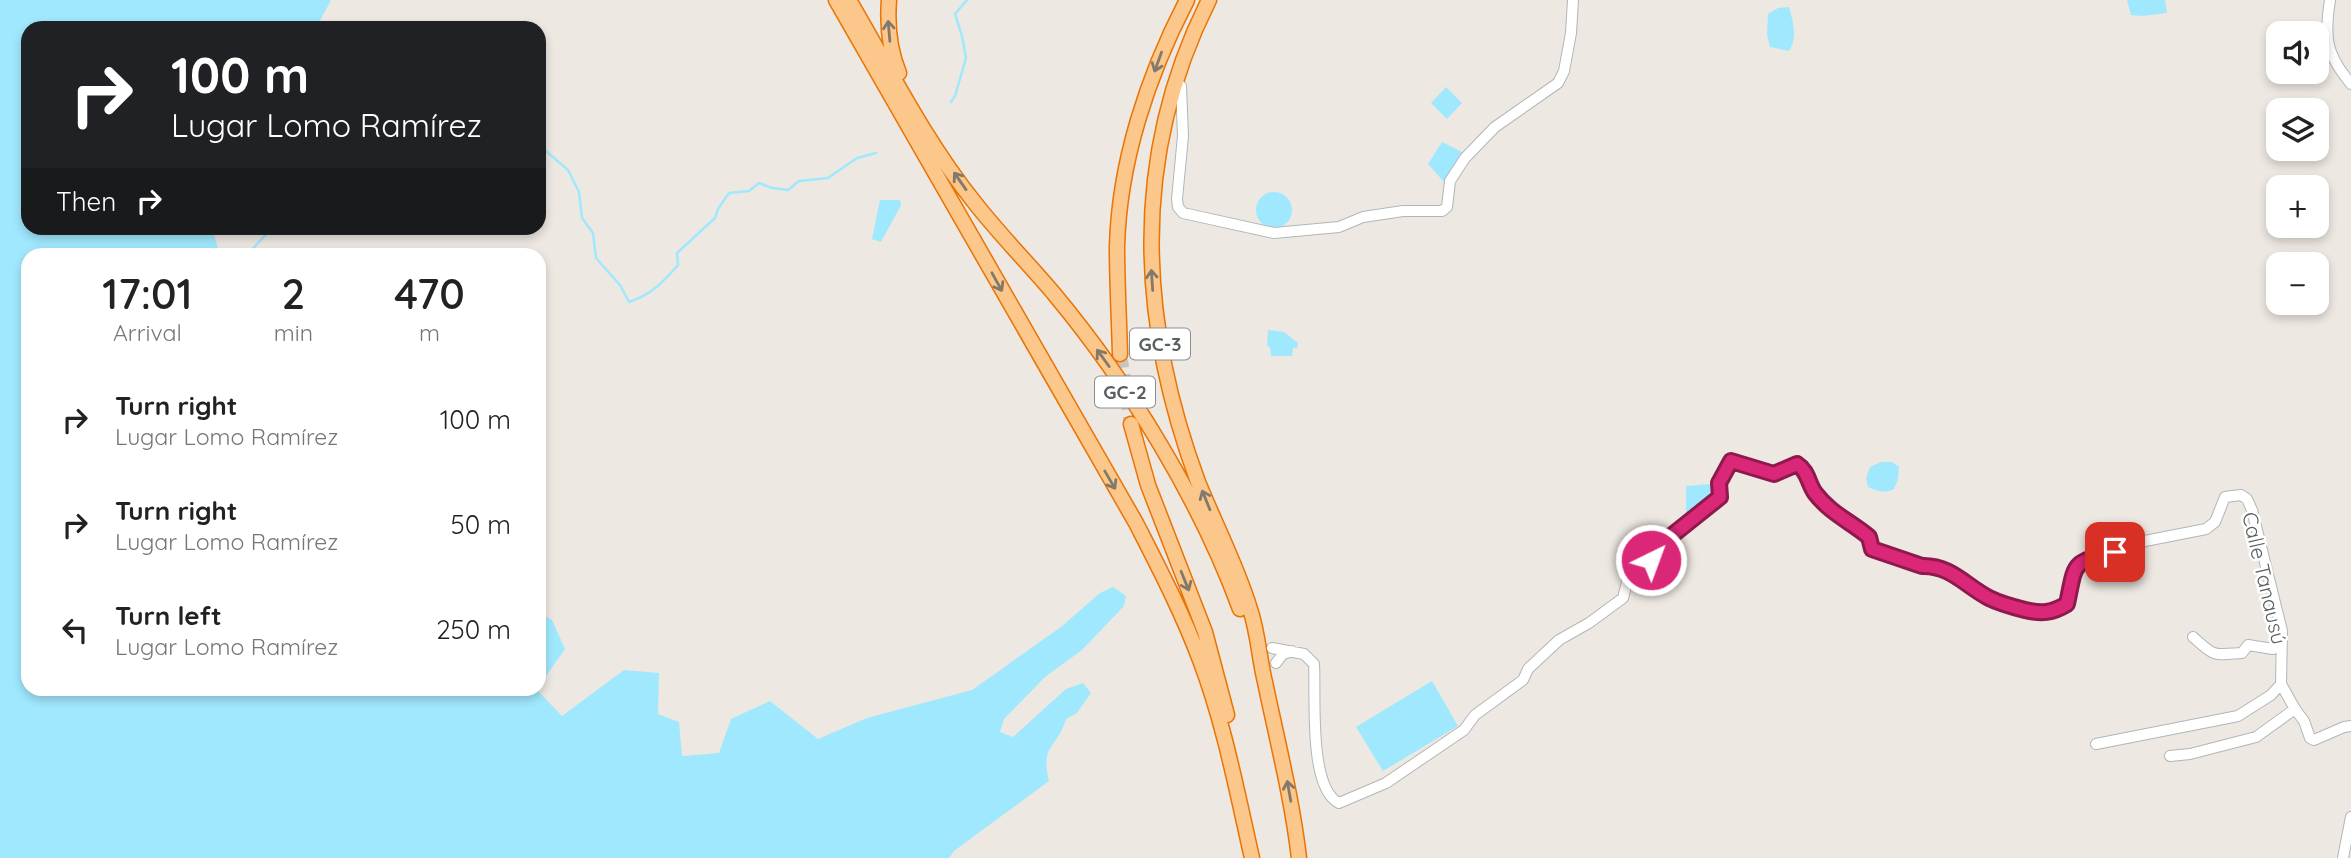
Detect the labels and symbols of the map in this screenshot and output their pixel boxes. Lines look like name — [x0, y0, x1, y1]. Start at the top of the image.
one-way arrow — [882, 20, 895, 43]
one-way arrow — [1151, 51, 1164, 73]
one-way arrow — [953, 172, 967, 191]
one-way arrow — [1145, 269, 1158, 291]
one-way arrow — [991, 272, 1005, 292]
road number: GC-3 — [1130, 328, 1190, 360]
one-way arrow — [1095, 349, 1110, 368]
road number: GC-2 — [1095, 376, 1155, 408]
one-way arrow — [1104, 469, 1118, 489]
one-way arrow — [1198, 489, 1211, 511]
street label: Calle Tanausú — [2237, 509, 2293, 647]
pin — [2085, 522, 2145, 582]
position arrow — [1614, 523, 1688, 597]
one-way arrow — [1179, 570, 1192, 592]
one-way arrow — [1282, 780, 1295, 802]

